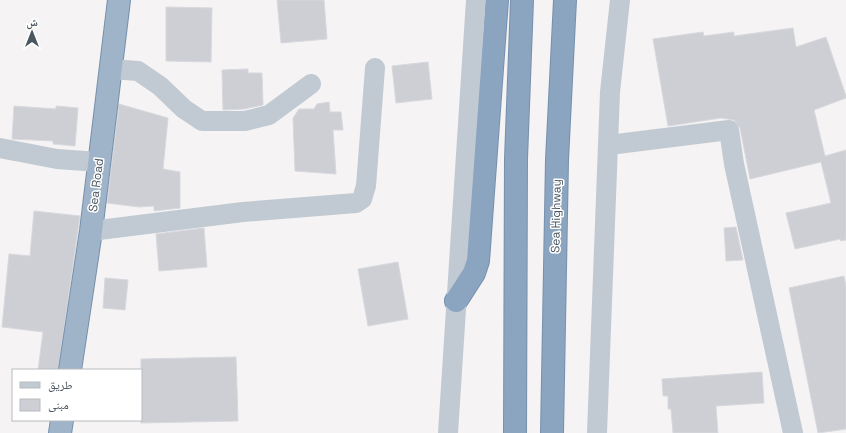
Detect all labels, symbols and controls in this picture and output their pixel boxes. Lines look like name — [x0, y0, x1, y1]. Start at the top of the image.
north arrow — [12, 12, 52, 52]
text: ش — [26, 15, 38, 30]
street label: Sea Road — [85, 157, 107, 213]
street label: Sea Highway — [547, 179, 565, 253]
legend — [12, 369, 142, 421]
text: طريق — [48, 377, 73, 393]
text: مبنى — [48, 397, 69, 413]

